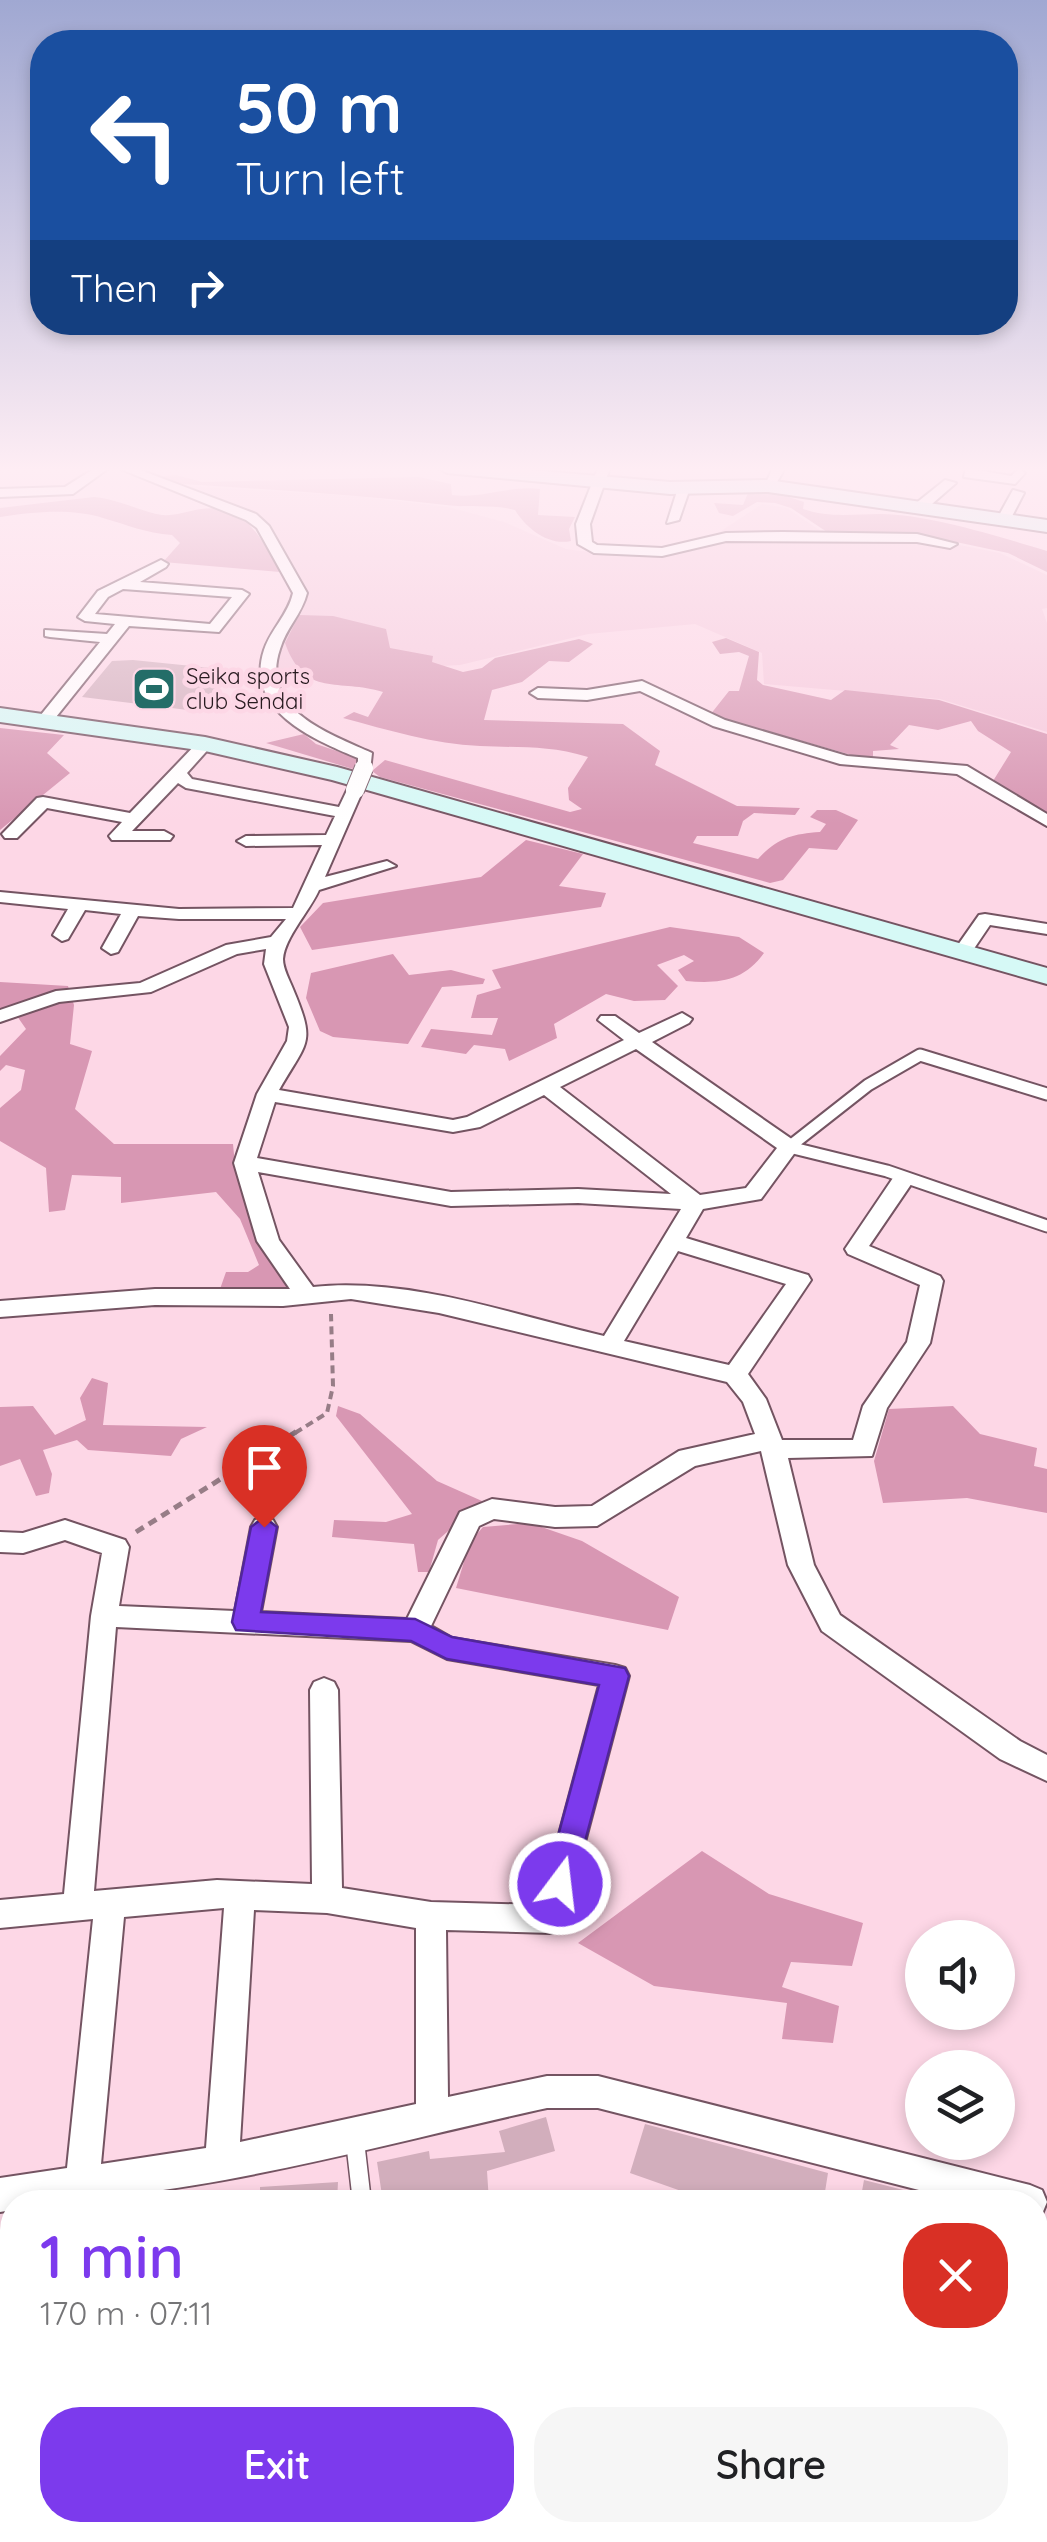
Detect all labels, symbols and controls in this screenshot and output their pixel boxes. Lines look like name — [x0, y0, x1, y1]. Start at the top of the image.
text: 50 m — [235, 63, 402, 151]
icon: left — [70, 70, 200, 200]
text: Turn left — [235, 150, 405, 206]
icon: right — [178, 260, 233, 315]
text: Then — [70, 264, 158, 312]
place label: Seika sports club Sendai — [186, 662, 310, 715]
sports icon: Seika sports club Sendai — [131, 666, 177, 712]
pin — [222, 1425, 307, 1528]
icon: arrive — [237, 1440, 292, 1495]
position arrow — [508, 1832, 612, 1936]
map controls — [905, 1920, 1015, 2160]
button: sound — [905, 1920, 1015, 2030]
button: layers — [905, 2050, 1015, 2160]
text: 1 min — [40, 2218, 184, 2293]
button: close — [903, 2223, 1008, 2328]
text: 170 m · 07:11 — [40, 2293, 212, 2333]
button: Exit — [40, 2407, 514, 2522]
button: Share — [534, 2407, 1008, 2522]

